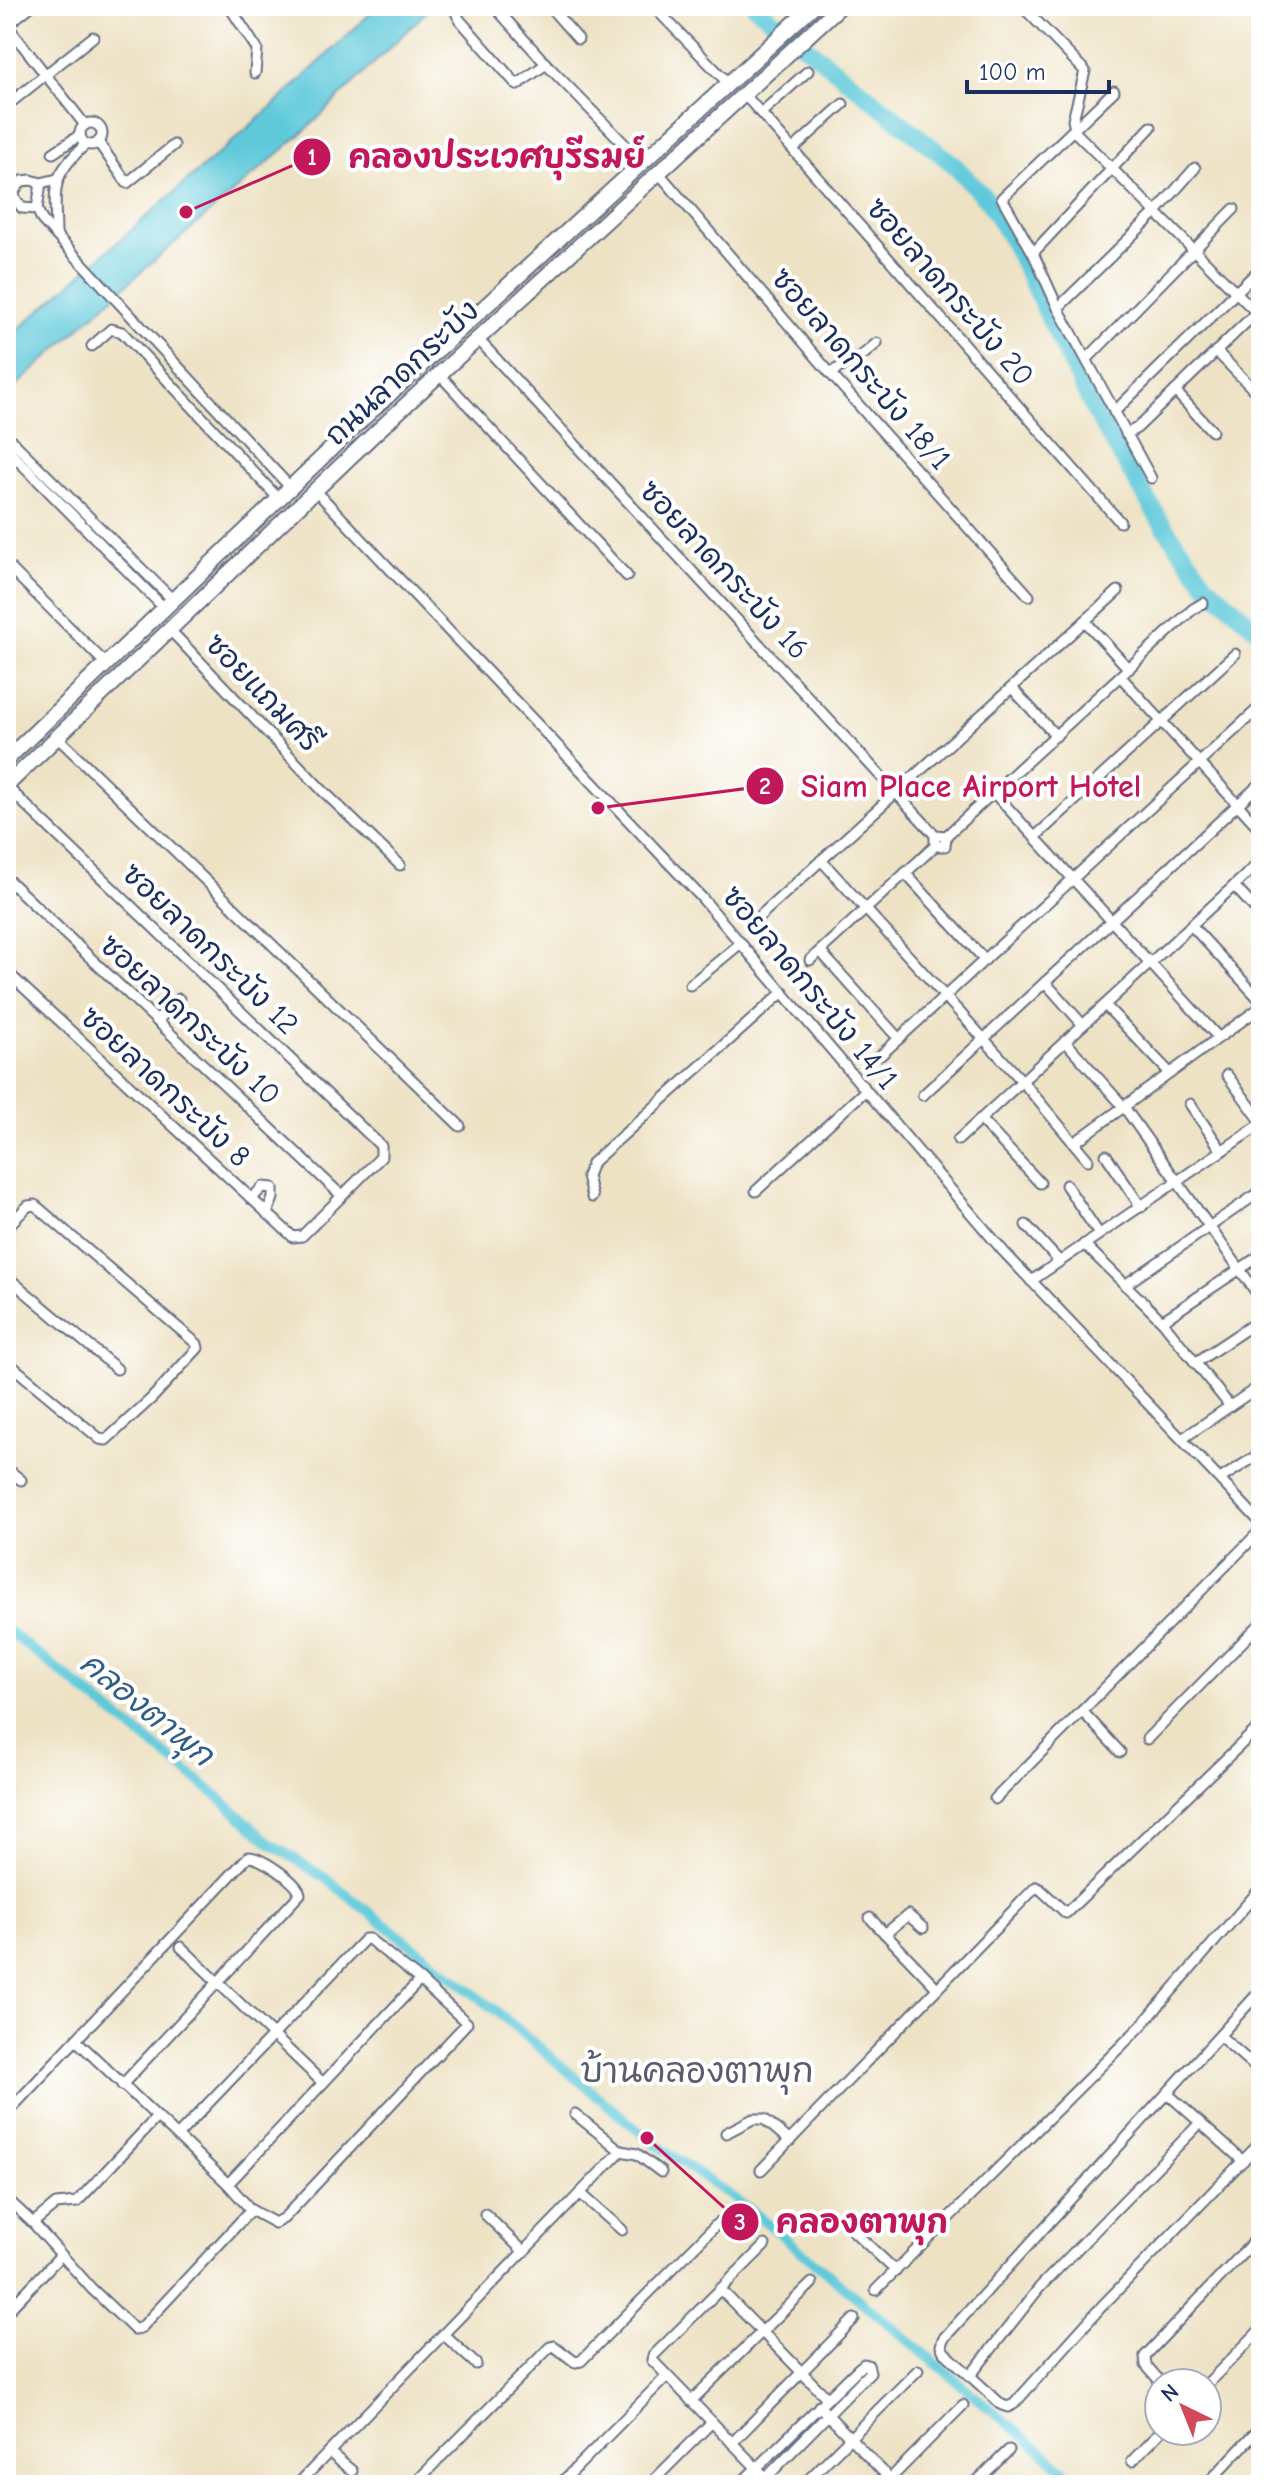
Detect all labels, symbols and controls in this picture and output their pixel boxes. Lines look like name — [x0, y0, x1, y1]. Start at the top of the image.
scale bar — [967, 44, 1109, 94]
text: 100 m — [979, 58, 1046, 86]
callout: คลองประเวศบุรีรมย์ — [292, 129, 661, 185]
text: คลองประเวศบุรีรมย์ — [348, 135, 646, 181]
text: 1 — [307, 143, 317, 171]
street label: ซอยลาดกระบัง 20 — [859, 191, 1041, 393]
street label: ซอยลาดกระบัง 18/1 — [764, 261, 958, 477]
street label: ถนนลาดกระบัง — [318, 293, 486, 453]
street label: ซอยลาดกระบัง 16 — [632, 473, 816, 667]
street label: ซอยแถมศรี — [198, 625, 329, 759]
callout: Siam Place Airport Hotel — [745, 758, 1157, 814]
text: Siam Place Airport Hotel — [801, 768, 1141, 805]
text: 2 — [759, 772, 771, 800]
street label: ซอยลาดกระบัง 12 — [115, 856, 305, 1042]
street label: ซอยลาดกระบัง 14/1 — [715, 879, 905, 1097]
street label: ซอยลาดกระบัง 10 — [93, 928, 287, 1112]
street label: ซอยลาดกระบัง 8 — [73, 1000, 257, 1174]
water label: คลองตาพุก — [70, 1644, 222, 1778]
district label: บ้านคลองตาพุก — [580, 2049, 814, 2095]
callout: คลองตาพุก — [720, 2194, 964, 2250]
text: คลองตาพุก — [776, 2204, 948, 2246]
text: 3 — [734, 2208, 746, 2236]
north arrow — [1143, 2367, 1223, 2447]
text: N — [1156, 2379, 1184, 2408]

